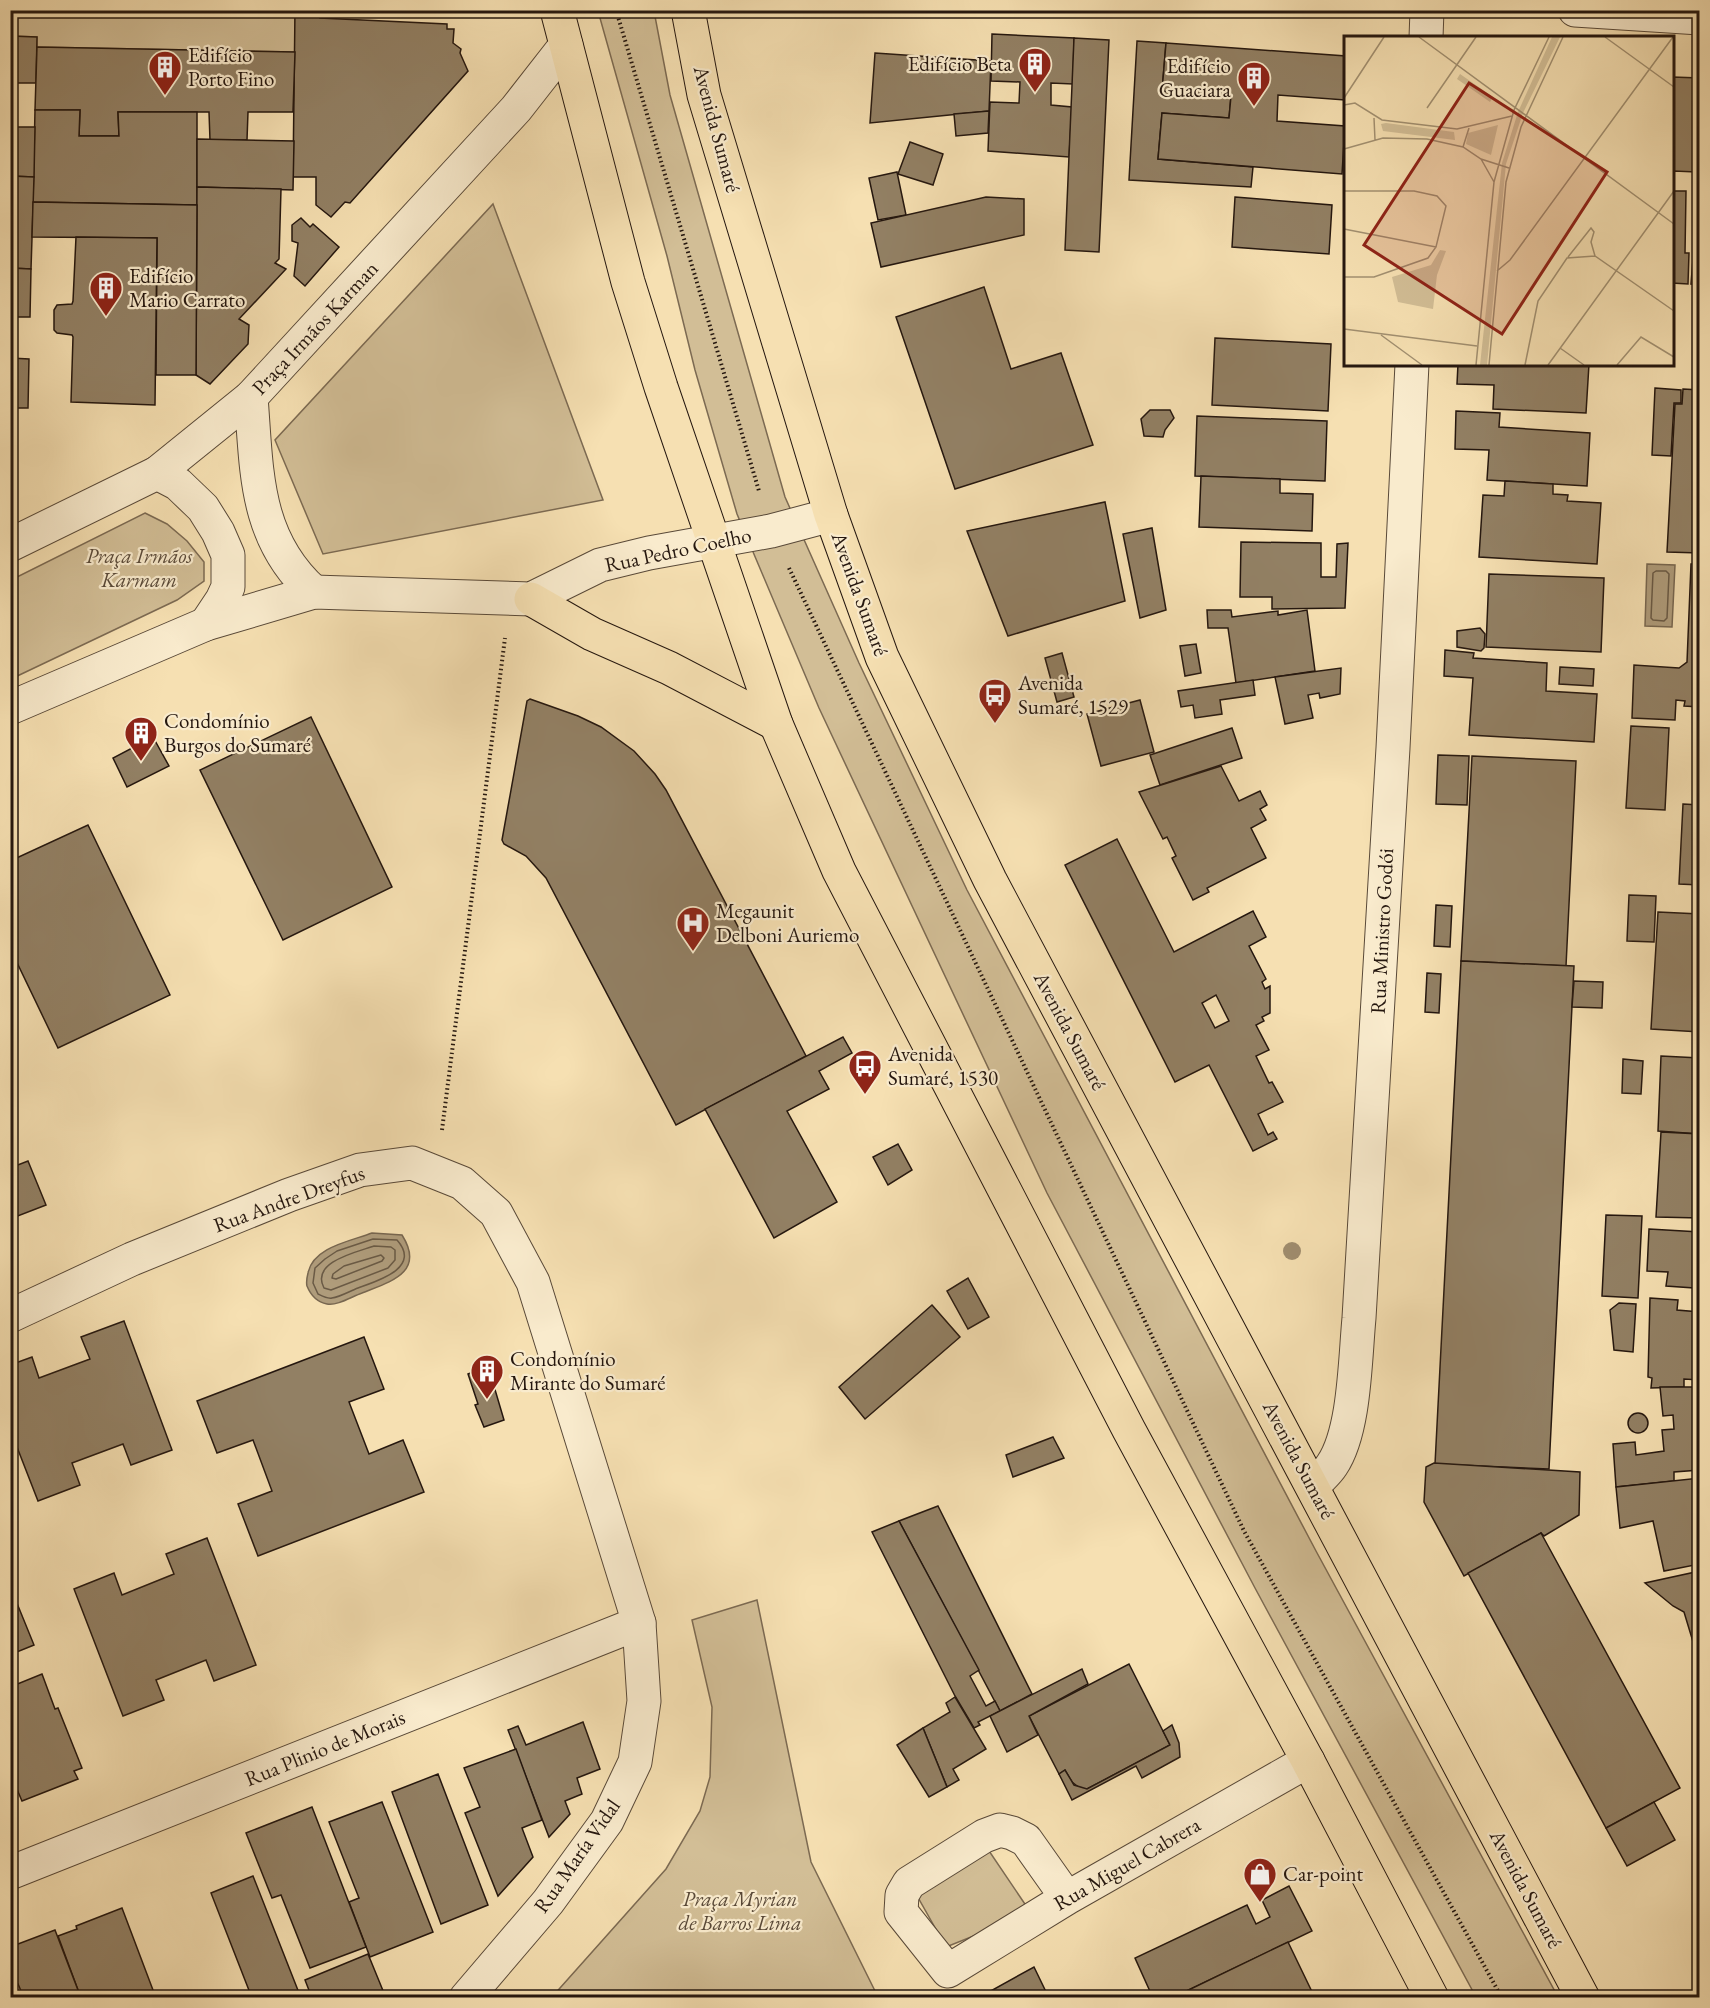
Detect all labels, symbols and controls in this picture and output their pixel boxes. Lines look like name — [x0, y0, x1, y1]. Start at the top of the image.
inset map — [1344, 36, 1674, 366]
place label: Edifício Porto Fino — [188, 41, 275, 92]
building icon: Edifício Beta — [1017, 46, 1053, 93]
building icon: Edifício Porto Fino — [147, 49, 183, 96]
place label: Edifício Beta — [908, 50, 1013, 77]
place label: Edifício Guaciara — [1159, 52, 1232, 103]
building icon: Edifício Guaciara — [1236, 60, 1272, 107]
street label: Avenida Sumaré — [687, 62, 747, 195]
street label: Praça Irmãos Karman — [246, 255, 384, 400]
place label: Edifício Mario Carrato — [129, 262, 245, 313]
building icon: Edifício Mario Carrato — [88, 270, 124, 317]
street label: Rua Pedro Coelho — [602, 521, 754, 578]
street label: Avenida Sumaré — [825, 527, 895, 660]
park label: Praça Irmãos Karmam — [86, 542, 193, 593]
place label: Avenida Sumaré, 1529 — [1017, 669, 1128, 720]
bus stop icon: Avenida Sumaré, 1529 — [977, 677, 1013, 724]
place label: Condomínio Burgos do Sumaré — [164, 707, 311, 758]
building icon: Condomínio Burgos do Sumaré — [123, 715, 159, 762]
street label: Rua Ministro Godói — [1364, 847, 1399, 1014]
place label: Megaunit Delboni Auriemo — [716, 897, 859, 948]
hospital icon: Megaunit Delboni Auriemo — [675, 905, 711, 952]
street label: Avenida Sumaré — [1028, 966, 1113, 1095]
place label: Avenida Sumaré, 1530 — [887, 1040, 998, 1091]
bus stop icon: Avenida Sumaré, 1530 — [847, 1048, 883, 1095]
street label: Rua Andre Dreyfus — [209, 1159, 368, 1238]
place label: Condomínio Mirante do Sumaré — [510, 1345, 666, 1396]
building icon: Condomínio Mirante do Sumaré — [469, 1353, 505, 1400]
street label: Avenida Sumaré — [1257, 1395, 1342, 1524]
street label: Rua Plinio de Morais — [241, 1703, 409, 1792]
street label: Rua María Vidal — [527, 1793, 626, 1918]
street label: Rua Miguel Cabrera — [1049, 1810, 1205, 1917]
street label: Avenida Sumaré — [1484, 1824, 1569, 1953]
shop icon: Car-point — [1242, 1856, 1278, 1903]
place label: Car-point — [1283, 1860, 1364, 1887]
park label: Praça Myrian de Barros Lima — [679, 1885, 801, 1936]

